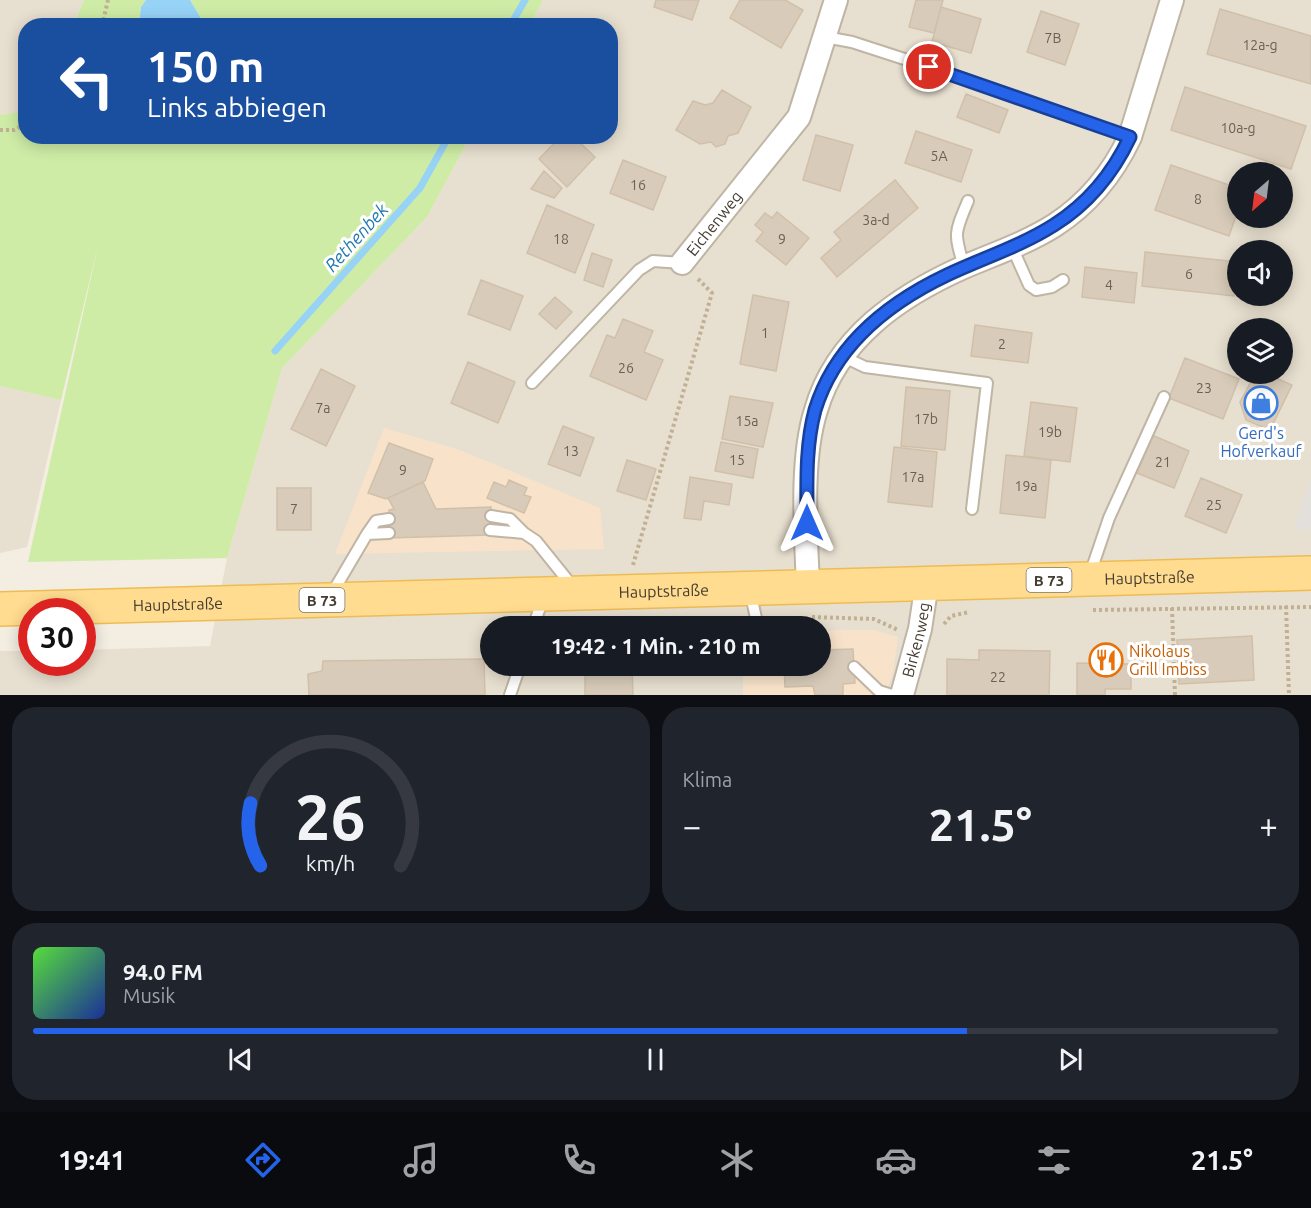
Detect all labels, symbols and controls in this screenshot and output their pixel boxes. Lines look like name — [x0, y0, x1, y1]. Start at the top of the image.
house number: 7B — [1045, 30, 1061, 46]
house number: 12a-g — [1242, 37, 1278, 53]
pin — [903, 41, 954, 92]
icon: left — [48, 42, 126, 120]
text: 150 m — [147, 43, 264, 90]
icon: arrive — [912, 50, 945, 83]
text: Links abbiegen — [147, 92, 327, 122]
house number: 10a-g — [1220, 120, 1256, 136]
house number: 5A — [931, 148, 948, 164]
north arrow — [1227, 162, 1293, 228]
map controls — [1227, 162, 1293, 384]
house number: 16 — [630, 177, 646, 193]
street label: Eichenweg — [683, 187, 745, 259]
house number: 8 — [1194, 191, 1202, 207]
water label: Rethenbek — [320, 198, 392, 275]
house number: 3a-d — [862, 212, 890, 228]
house number: 18 — [553, 231, 569, 247]
house number: 9 — [778, 231, 786, 247]
button: sound — [1227, 240, 1293, 306]
house number: 6 — [1185, 266, 1193, 282]
house number: 4 — [1105, 277, 1113, 293]
button: layers — [1227, 318, 1293, 384]
house number: 1 — [761, 325, 769, 341]
house number: 2 — [998, 336, 1006, 352]
house number: 26 — [618, 360, 634, 376]
house number: 23 — [1196, 380, 1212, 396]
shop icon: Gerd's Hofverkauf — [1243, 385, 1279, 421]
house number: 7a — [315, 400, 331, 416]
house number: 17b — [914, 411, 938, 427]
house number: 15a — [736, 413, 759, 429]
house number: 19b — [1038, 424, 1062, 440]
place label: Gerd's Hofverkauf — [1220, 424, 1302, 460]
house number: 13 — [563, 443, 579, 459]
house number: 15 — [729, 452, 745, 468]
house number: 21 — [1155, 454, 1171, 470]
house number: 9 — [399, 462, 407, 478]
house number: 17a — [902, 469, 925, 485]
house number: 19a — [1015, 478, 1038, 494]
position arrow — [775, 491, 839, 555]
house number: 25 — [1206, 497, 1222, 513]
house number: 7 — [290, 501, 298, 517]
street label: Hauptstraße — [1104, 567, 1195, 588]
road number: B 73 — [1026, 568, 1072, 592]
street label: Hauptstraße — [618, 581, 709, 601]
road number: B 73 — [300, 588, 344, 612]
street label: Hauptstraße — [133, 594, 223, 614]
speed limit sign: 30 — [18, 598, 96, 676]
street label: Birkenweg — [898, 601, 933, 679]
text: 19:42 · 1 Min. · 210 m — [551, 633, 760, 658]
restaurant icon: Nikolaus Grill Imbiss — [1088, 642, 1124, 678]
place label: Nikolaus Grill Imbiss — [1129, 642, 1207, 678]
house number: 22 — [990, 669, 1006, 685]
text: Klima — [683, 768, 732, 791]
text: 26 — [296, 782, 366, 852]
text: 21.5° — [929, 799, 1032, 850]
text: − — [683, 807, 701, 844]
text: + — [1259, 807, 1278, 844]
text: km/h — [306, 851, 355, 875]
text: 94.0 FM — [123, 959, 203, 984]
text: Musik — [123, 984, 175, 1007]
icon: previous — [224, 1043, 257, 1076]
icon: pause — [639, 1043, 672, 1076]
icon: next — [1054, 1043, 1087, 1076]
icon: directions — [242, 1139, 284, 1181]
icon: music — [400, 1139, 442, 1181]
icon: phone — [558, 1139, 600, 1181]
icon: climate — [716, 1139, 758, 1181]
icon: car — [875, 1139, 917, 1181]
icon: filters — [1033, 1139, 1075, 1181]
text: 19:41 — [58, 1145, 126, 1175]
text: 21.5° — [1191, 1145, 1253, 1175]

